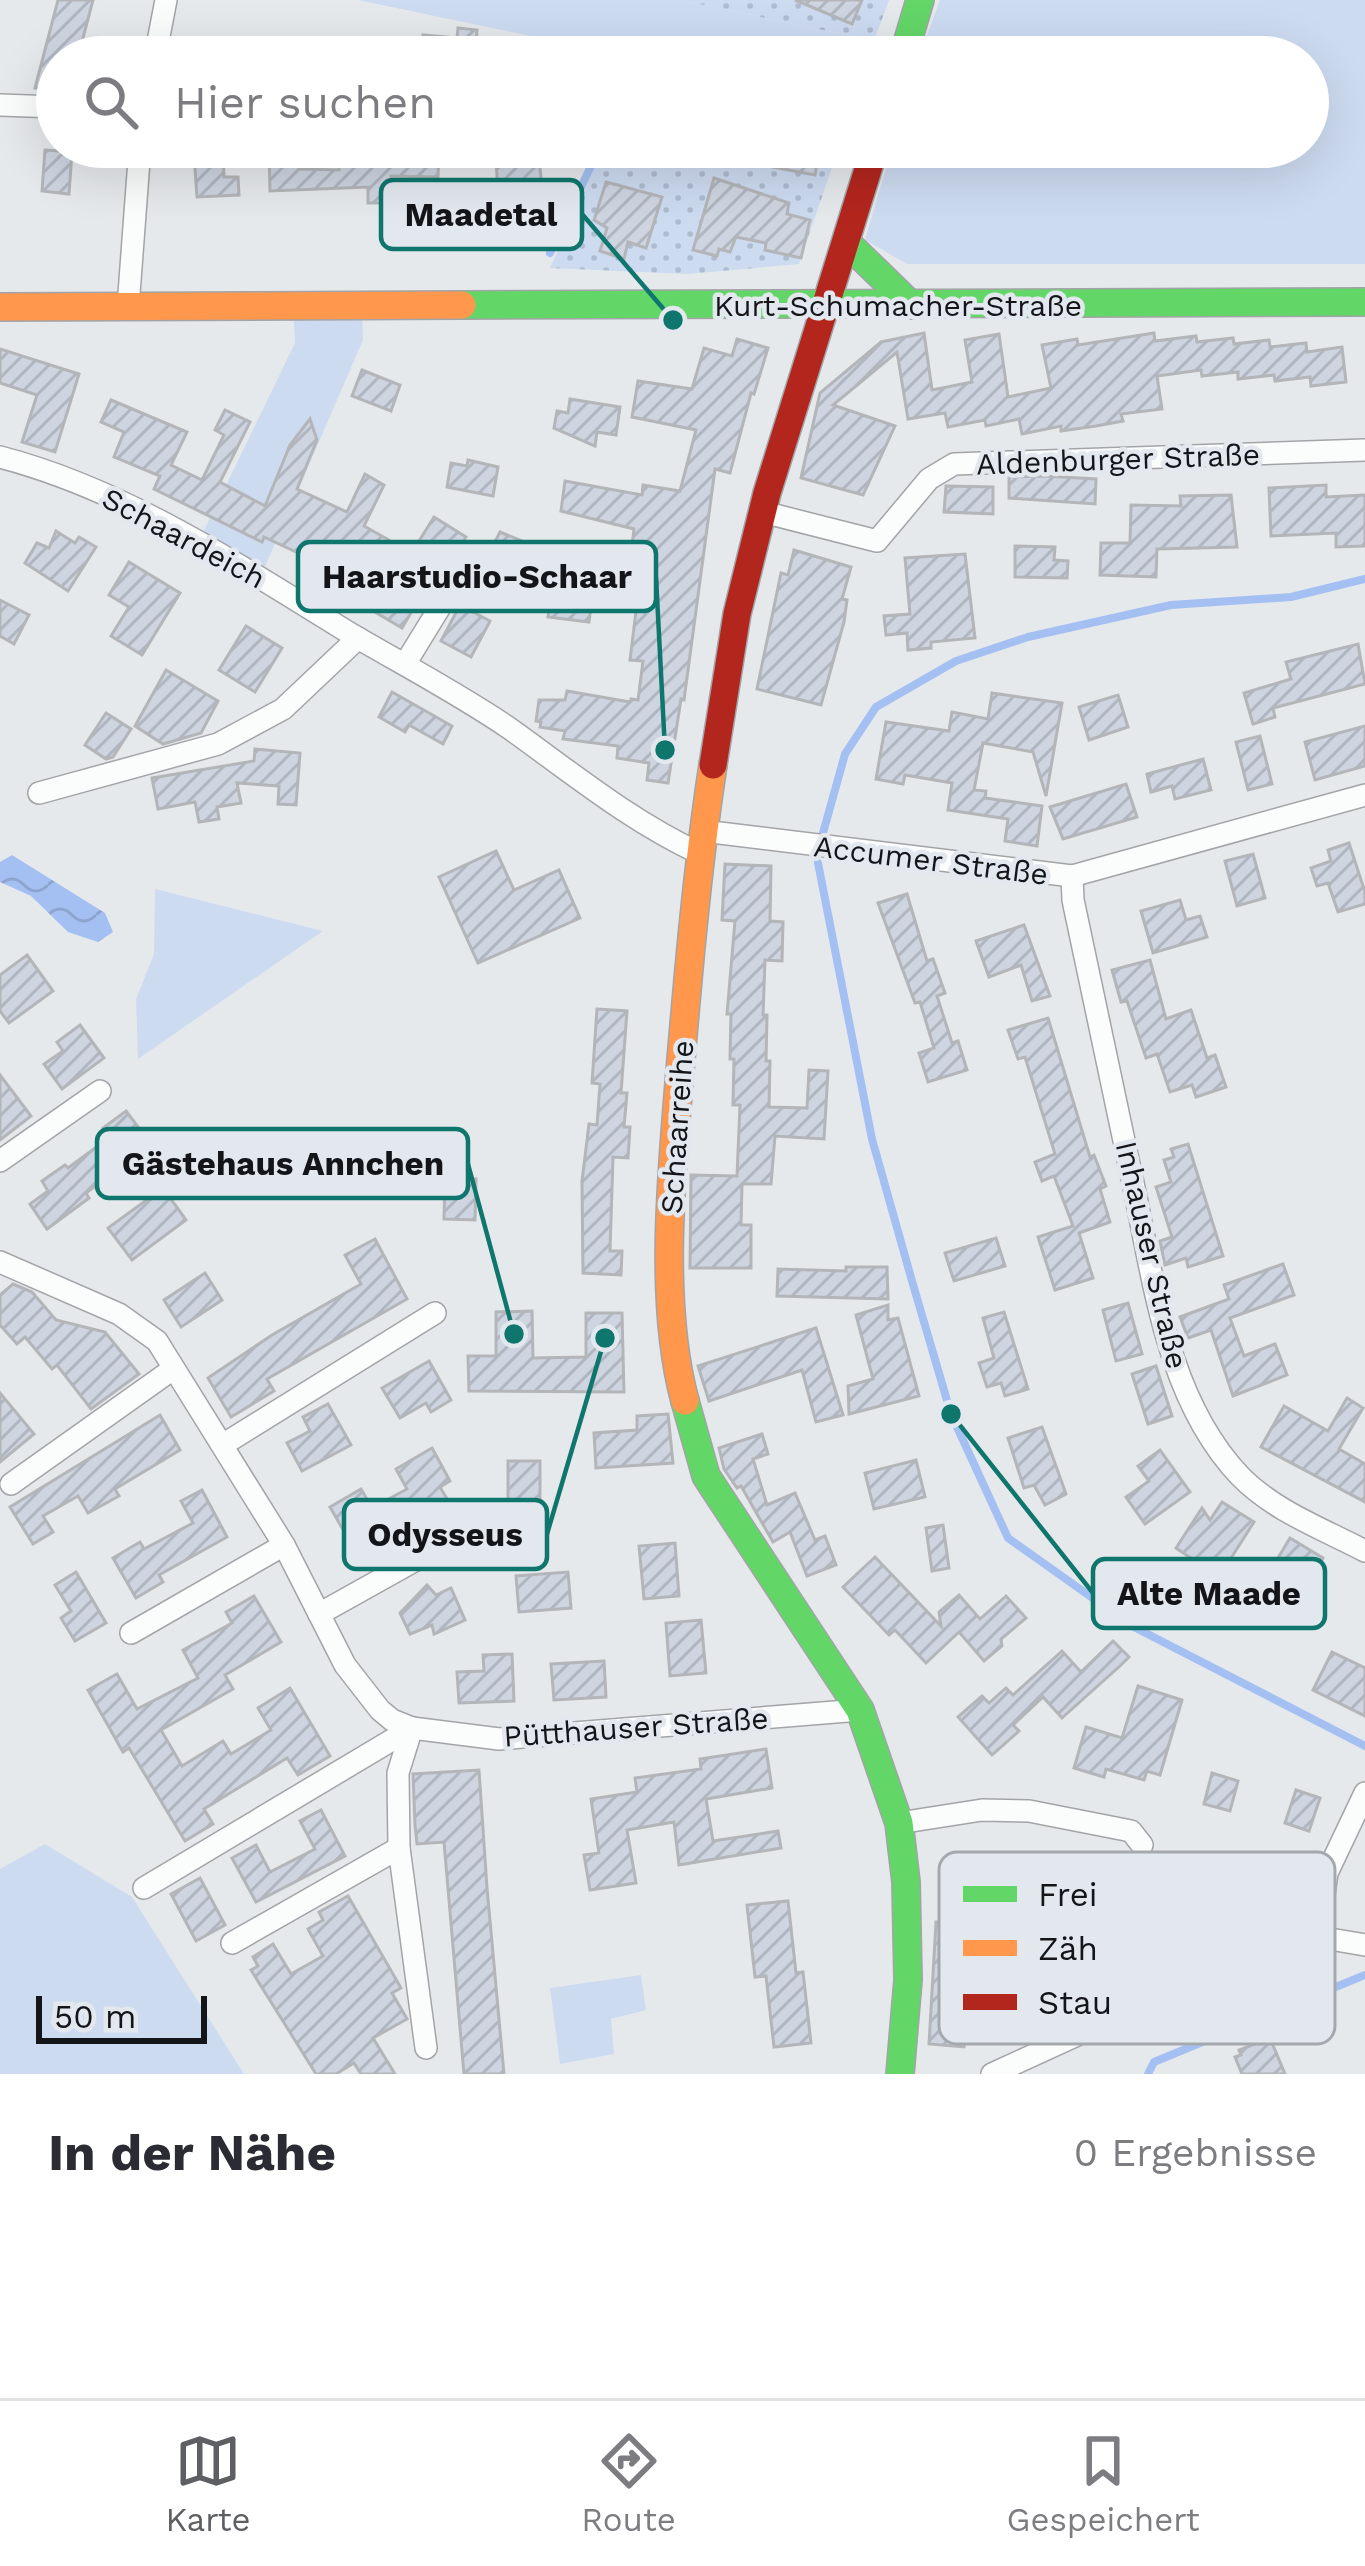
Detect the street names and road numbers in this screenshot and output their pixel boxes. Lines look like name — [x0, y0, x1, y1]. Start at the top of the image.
street label: Kurt-Schumacher-Straße — [714, 288, 1082, 323]
street label: Aldenburger Straße — [975, 437, 1261, 481]
street label: Schaardeich — [96, 480, 272, 596]
street label: Accumer Straße — [812, 828, 1050, 892]
street label: Schaarreihe — [653, 1039, 701, 1215]
street label: Inhauser Straße — [1109, 1138, 1195, 1372]
street label: Pütthauser Straße — [502, 1700, 770, 1754]

